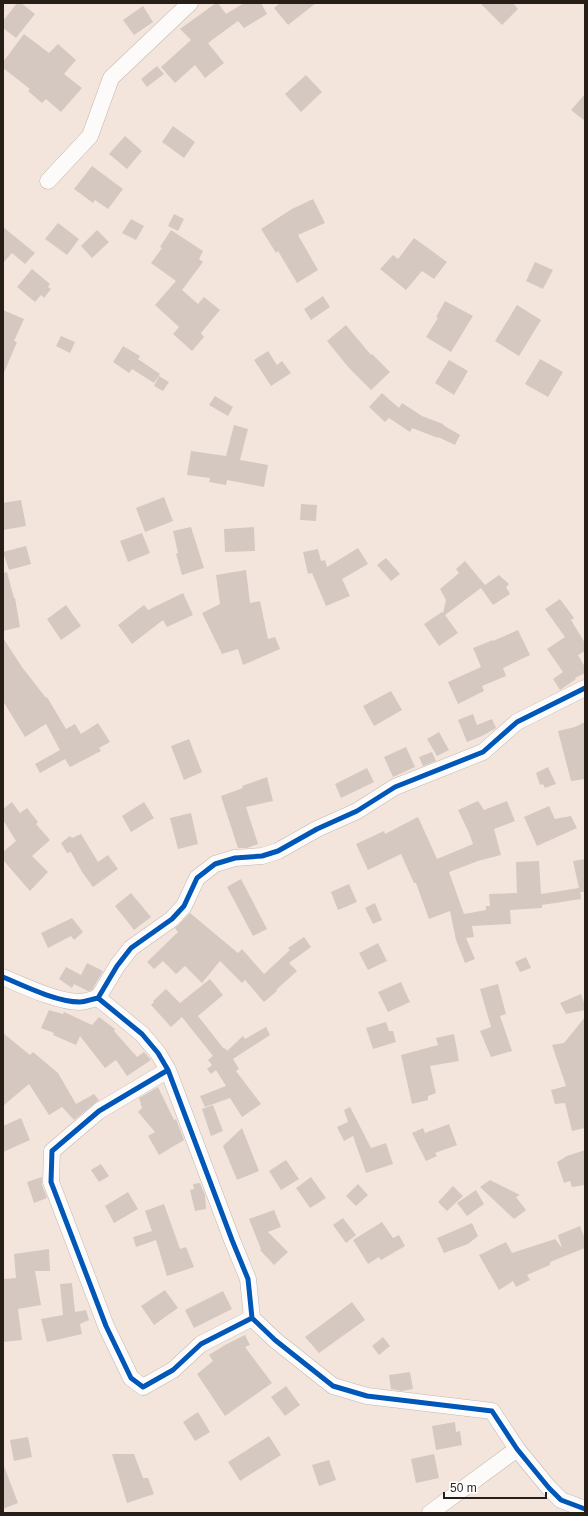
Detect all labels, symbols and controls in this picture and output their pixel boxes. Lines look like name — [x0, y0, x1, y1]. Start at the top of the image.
scale bar — [444, 1474, 546, 1500]
text: 50 m — [450, 1481, 477, 1495]

